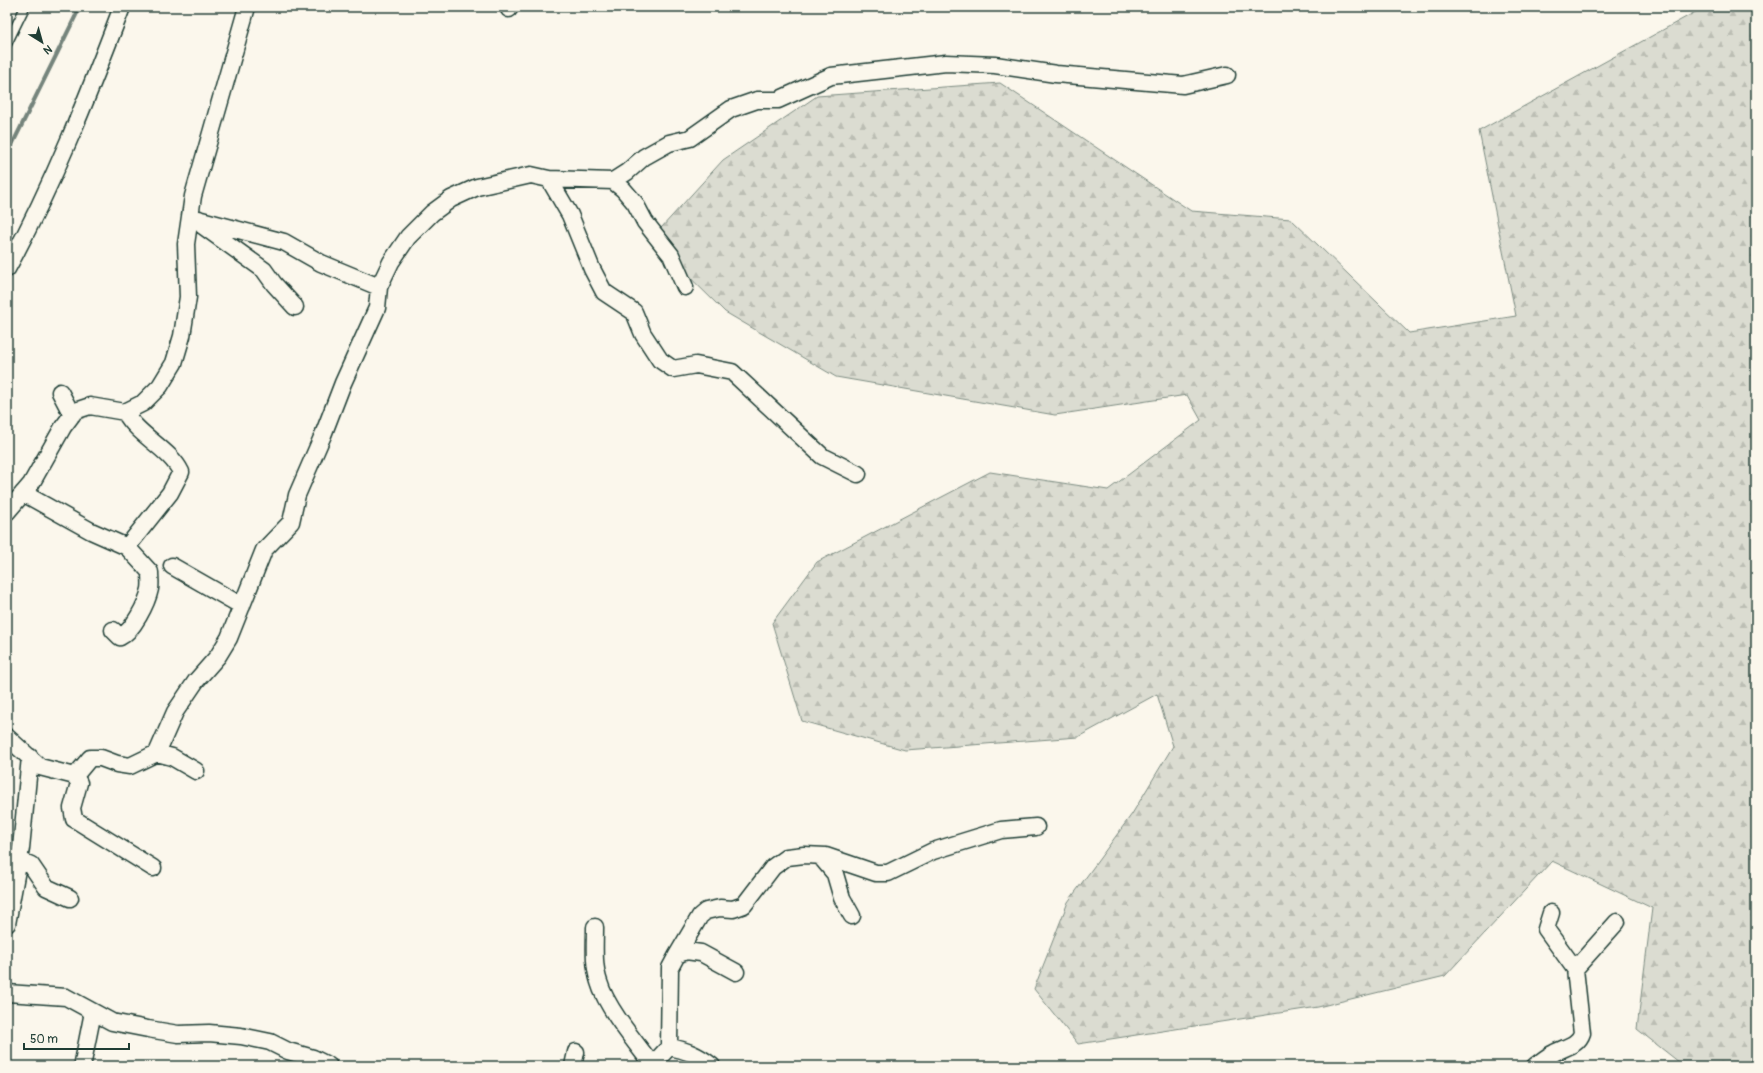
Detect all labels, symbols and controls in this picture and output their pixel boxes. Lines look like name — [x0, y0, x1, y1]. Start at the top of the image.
north arrow — [22, 22, 62, 62]
text: N — [40, 42, 55, 57]
scale bar — [24, 1025, 129, 1051]
text: 50 m — [30, 1032, 58, 1047]

